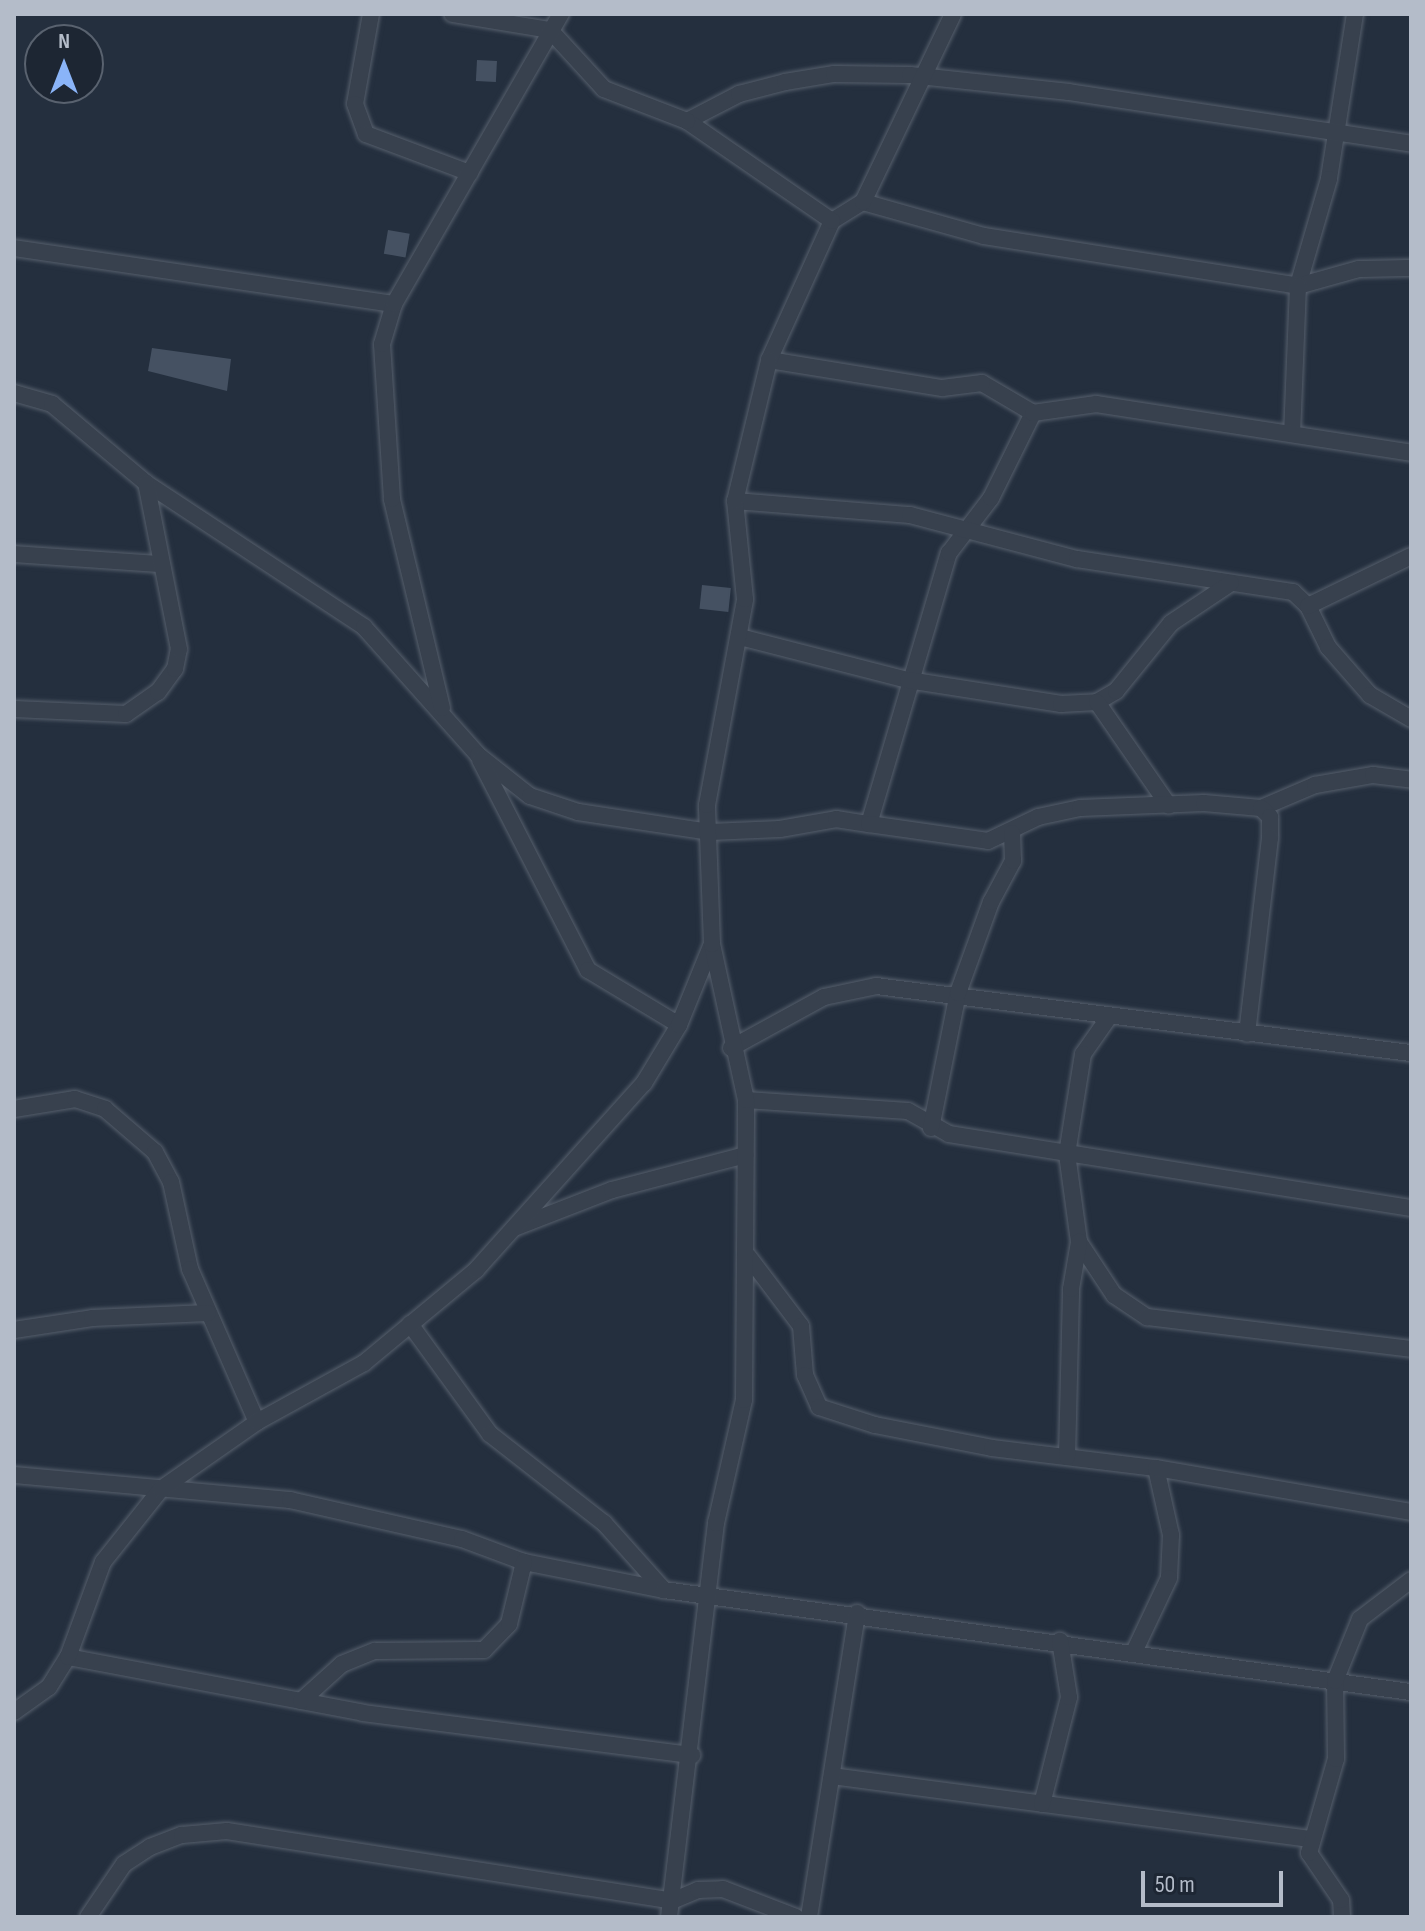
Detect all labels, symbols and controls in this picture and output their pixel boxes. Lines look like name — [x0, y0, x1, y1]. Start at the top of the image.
north arrow — [24, 24, 104, 104]
text: N — [58, 28, 70, 55]
scale bar — [1145, 1855, 1287, 1905]
text: 50 m — [1155, 1870, 1195, 1899]

